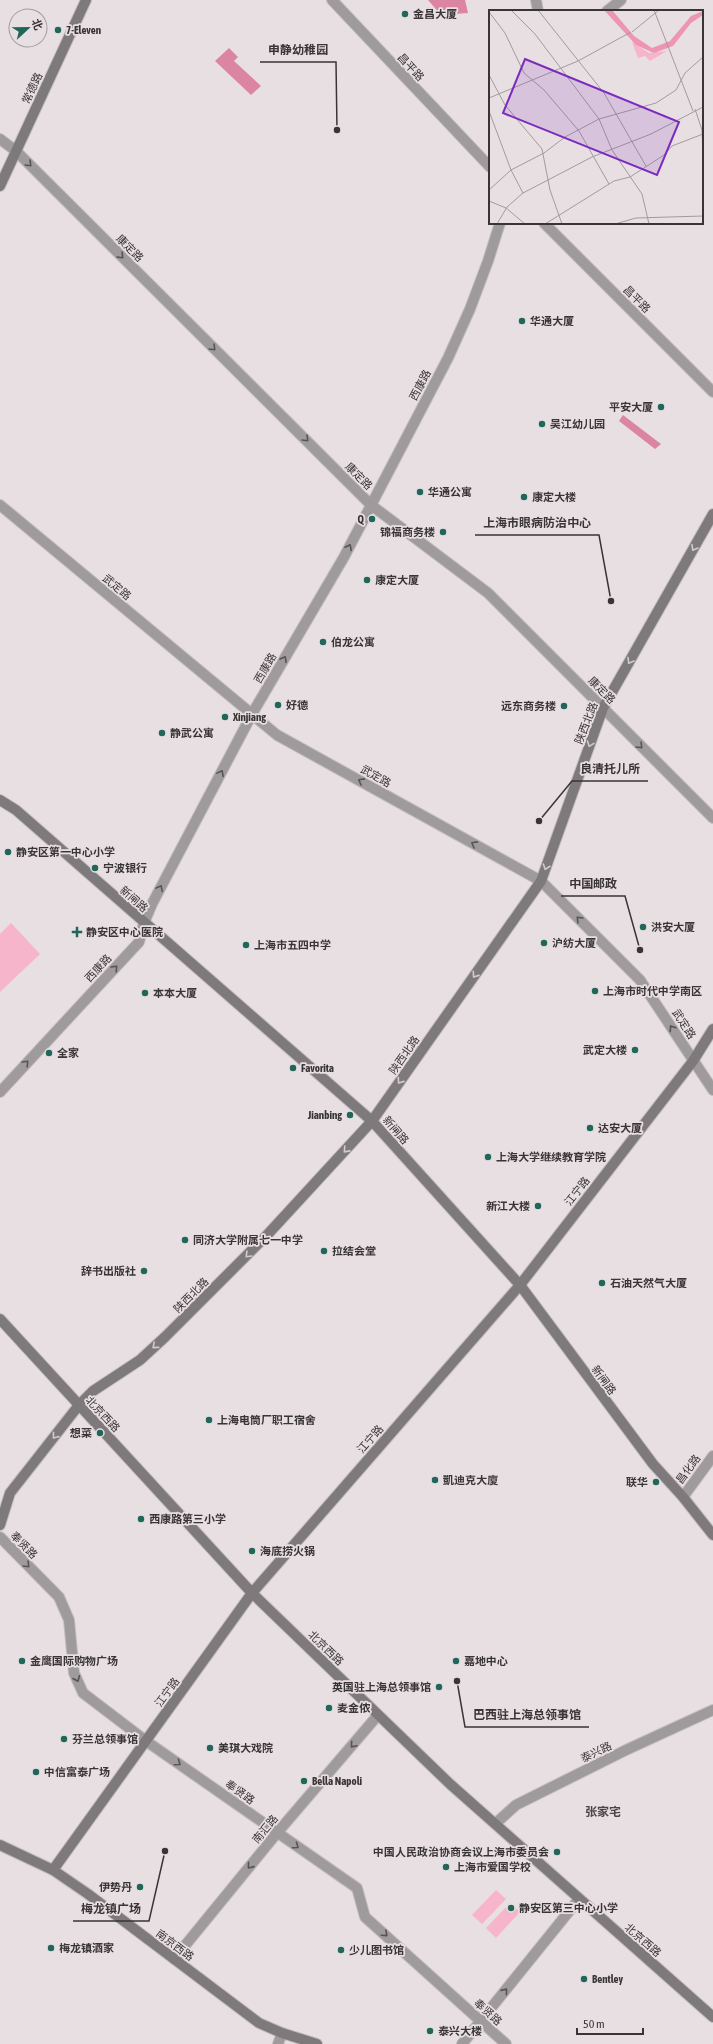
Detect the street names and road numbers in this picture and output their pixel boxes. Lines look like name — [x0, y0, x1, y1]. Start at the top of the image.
street label: 昌平路 — [395, 51, 427, 83]
street label: 常德路 — [20, 71, 44, 105]
street label: 康定路 — [114, 232, 146, 264]
street label: 昌平路 — [621, 283, 653, 315]
street label: 西康路 — [407, 368, 433, 402]
street label: 康定路 — [343, 460, 375, 492]
street label: 武定路 — [101, 572, 133, 602]
street label: 西康路 — [252, 651, 278, 685]
street label: 康定路 — [586, 674, 618, 706]
street label: 陕西北路 — [573, 700, 599, 746]
street label: 武定路 — [359, 763, 393, 789]
street label: 新闸路 — [118, 884, 150, 914]
street label: 西康路 — [82, 952, 114, 984]
street label: 武定路 — [670, 1007, 698, 1041]
street label: 陕西北路 — [386, 1034, 422, 1076]
street label: 新闸路 — [381, 1114, 411, 1146]
street label: 江宁路 — [562, 1174, 592, 1208]
street label: 陕西北路 — [171, 1275, 211, 1315]
street label: 新闸路 — [589, 1363, 619, 1397]
street label: 北京西路 — [84, 1394, 122, 1434]
street label: 江宁路 — [355, 1423, 385, 1455]
street label: 昌化路 — [673, 1452, 703, 1486]
street label: 奉贤路 — [8, 1529, 40, 1561]
street label: 北京西路 — [306, 1628, 346, 1668]
street label: 江宁路 — [152, 1675, 182, 1709]
street label: 泰兴路 — [579, 1739, 613, 1765]
street label: 奉贤路 — [223, 1778, 257, 1806]
street label: 南汇路 — [250, 1813, 280, 1845]
street label: 北京西路 — [622, 1921, 664, 1959]
street label: 南京西路 — [154, 1927, 196, 1963]
street label: 奉贤路 — [472, 1997, 504, 2027]

